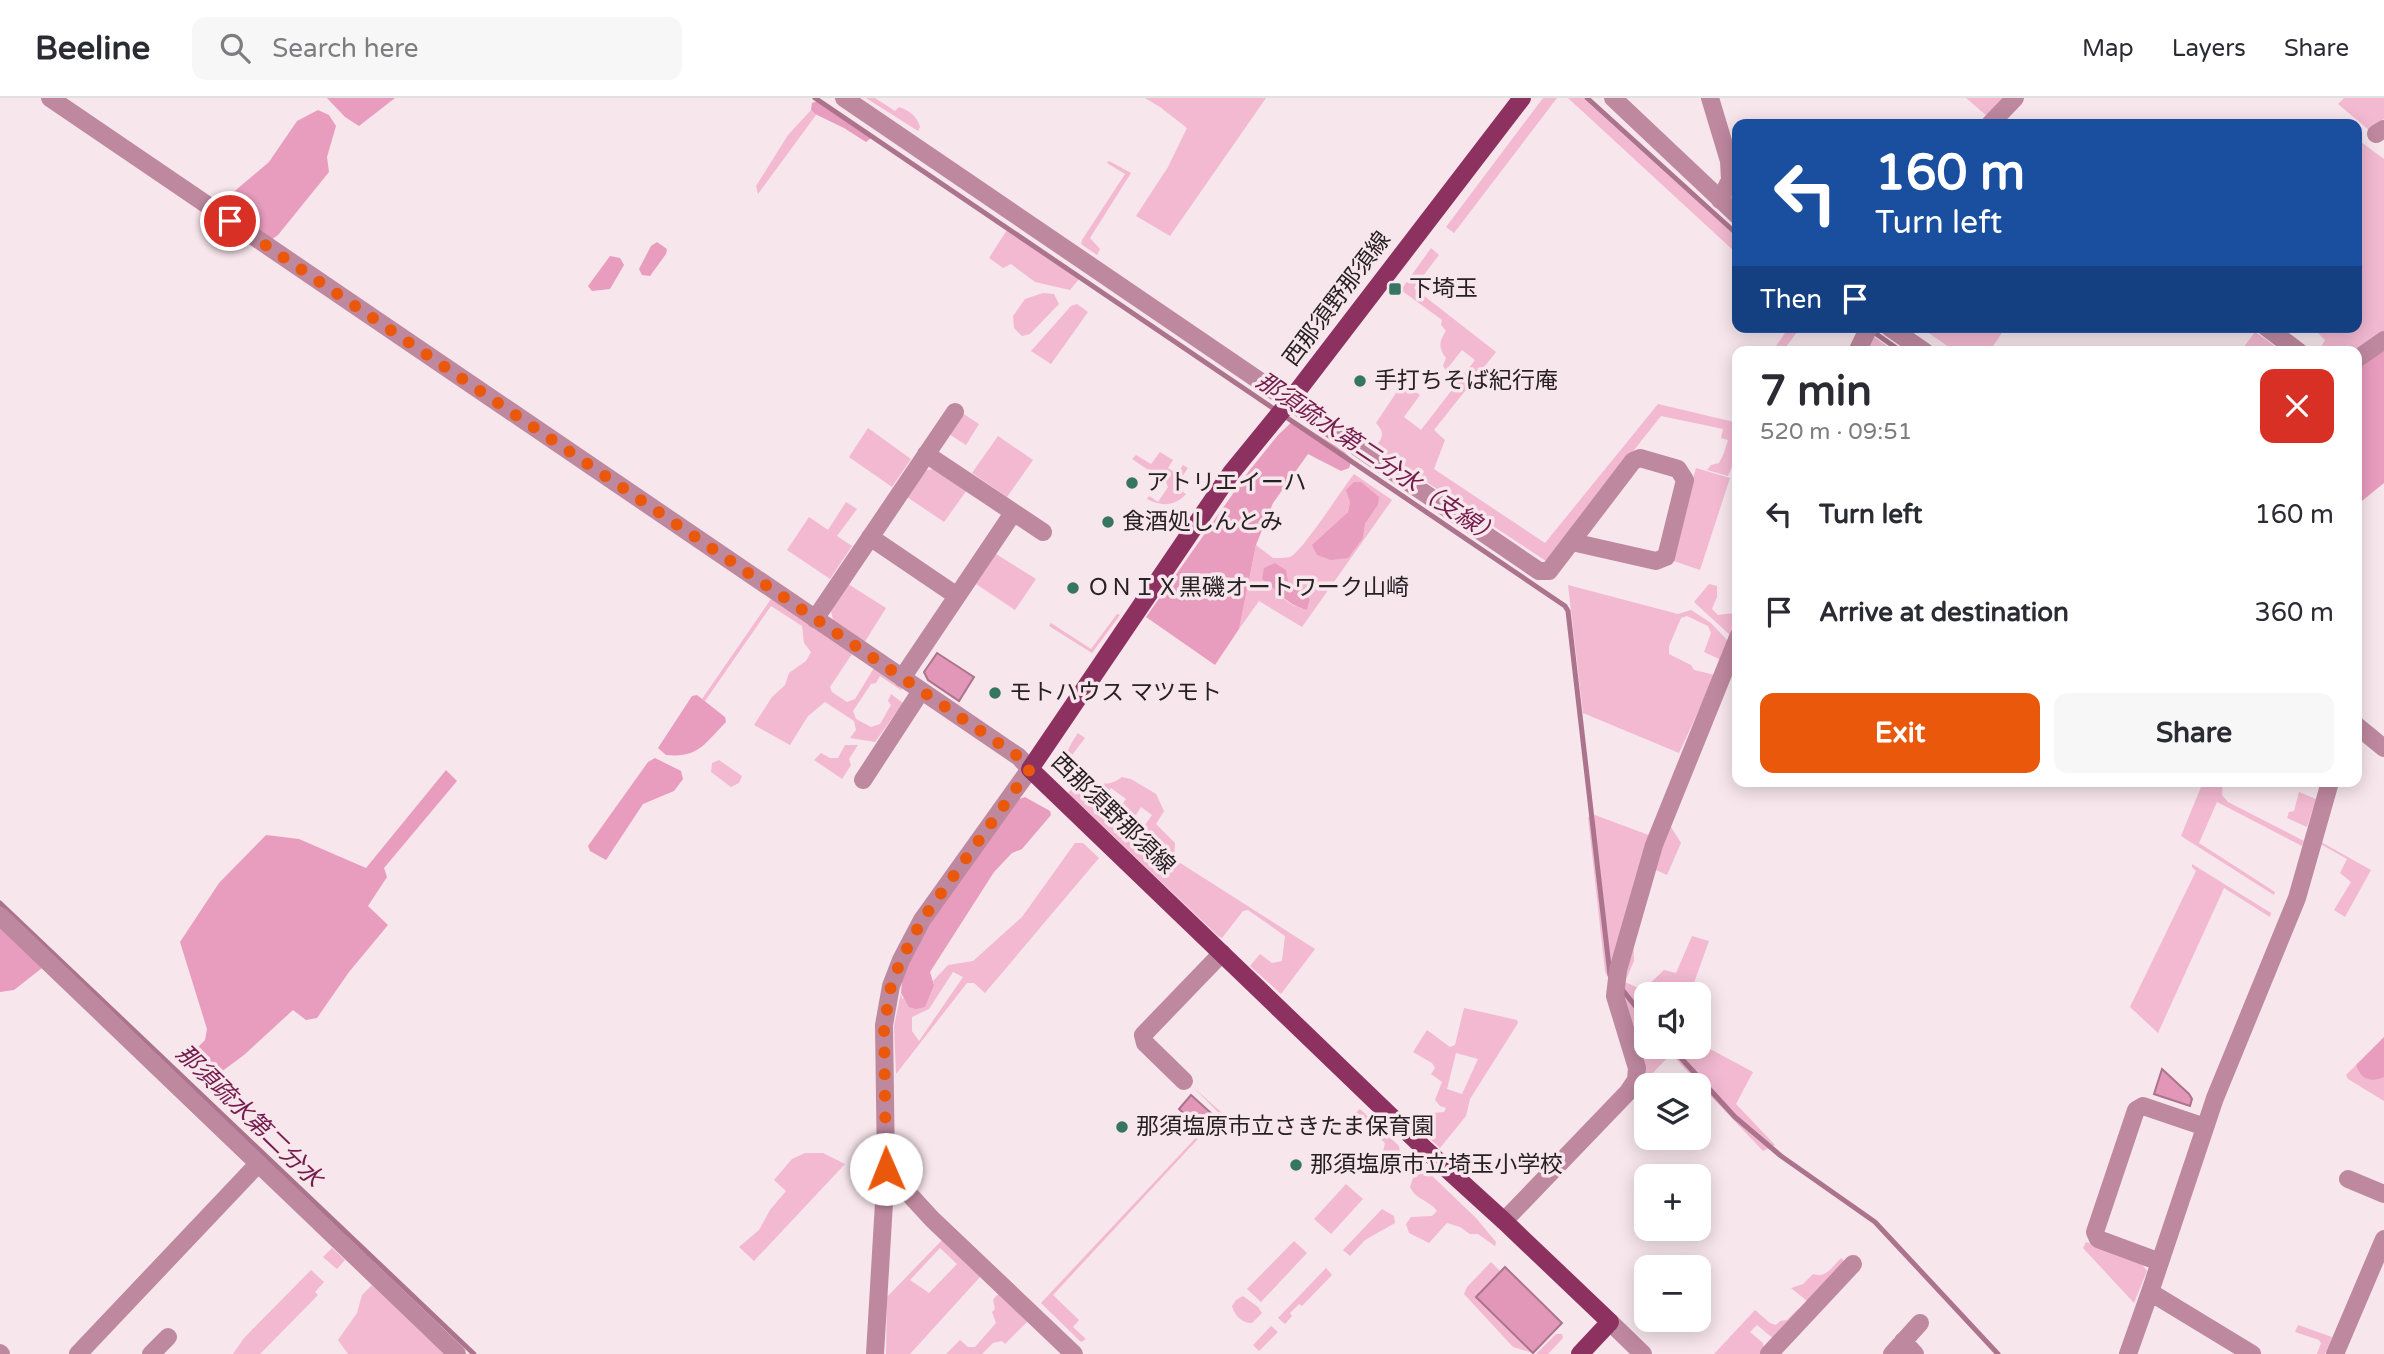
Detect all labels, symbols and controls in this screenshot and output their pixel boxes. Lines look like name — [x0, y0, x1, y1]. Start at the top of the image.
search box — [192, 17, 682, 80]
text: Beeline — [35, 29, 150, 68]
icon: search — [216, 29, 254, 67]
text: Search here — [272, 33, 418, 64]
text: Map — [2082, 34, 2134, 63]
text: Layers — [2172, 34, 2246, 63]
text: Share — [2284, 34, 2349, 63]
text: 160 m — [1875, 144, 2025, 203]
icon: left — [1760, 147, 1851, 238]
pin — [200, 191, 260, 251]
icon: arrive — [211, 202, 249, 240]
text: Turn left — [1875, 204, 2002, 242]
street label: 西那須野那須線 — [1277, 226, 1397, 372]
place label: 下埼玉 — [1409, 275, 1478, 303]
icon: arrive — [1836, 280, 1874, 318]
marker: 下埼玉 — [1387, 281, 1403, 297]
text: Then — [1760, 284, 1822, 315]
water label: 那須疏水第二分水（支線） — [1251, 366, 1505, 552]
text: 7 min — [1760, 366, 1872, 417]
place label: 手打ちそば紀行庵 — [1374, 367, 1558, 395]
button: close — [2260, 369, 2334, 443]
marker: 手打ちそば紀行庵 — [1352, 373, 1368, 389]
text: 520 m · 09:51 — [1760, 418, 1912, 446]
place label: アトリエイーハ — [1146, 469, 1307, 497]
marker: アトリエイーハ — [1124, 475, 1140, 491]
icon: left — [1760, 495, 1798, 533]
text: Turn left — [1819, 499, 1922, 530]
text: 160 m — [2254, 499, 2334, 530]
place label: 食酒処しんとみ — [1122, 508, 1283, 536]
marker: 食酒処しんとみ — [1100, 514, 1116, 530]
place label: ＯＮＩＸ黒磯オートワーク山崎 — [1087, 574, 1409, 602]
marker: ＯＮＩＸ黒磯オートワーク山崎 — [1065, 580, 1081, 596]
icon: arrive — [1760, 593, 1798, 631]
text: Arrive at destination — [1819, 597, 2069, 628]
text: 360 m — [2254, 597, 2334, 628]
place label: モトハウス マツモト — [1009, 679, 1222, 707]
marker: モトハウス マツモト — [987, 685, 1003, 701]
button: Exit — [1760, 693, 2040, 773]
button: Share — [2054, 693, 2334, 773]
street label: 西那須野那須線 — [1045, 748, 1181, 880]
map controls — [1634, 982, 1711, 1332]
button: sound — [1634, 982, 1711, 1059]
water label: 那須疏水第二分水 — [170, 1039, 330, 1195]
button: layers — [1634, 1073, 1711, 1150]
place label: 那須塩原市立さきたま保育園 — [1136, 1113, 1434, 1141]
marker: 那須塩原市立さきたま保育園 — [1114, 1119, 1130, 1135]
position arrow — [849, 1132, 923, 1206]
place label: 那須塩原市立埼玉小学校 — [1310, 1151, 1563, 1179]
marker: 那須塩原市立埼玉小学校 — [1288, 1157, 1304, 1173]
button: + — [1634, 1164, 1711, 1241]
button: − — [1634, 1255, 1711, 1332]

